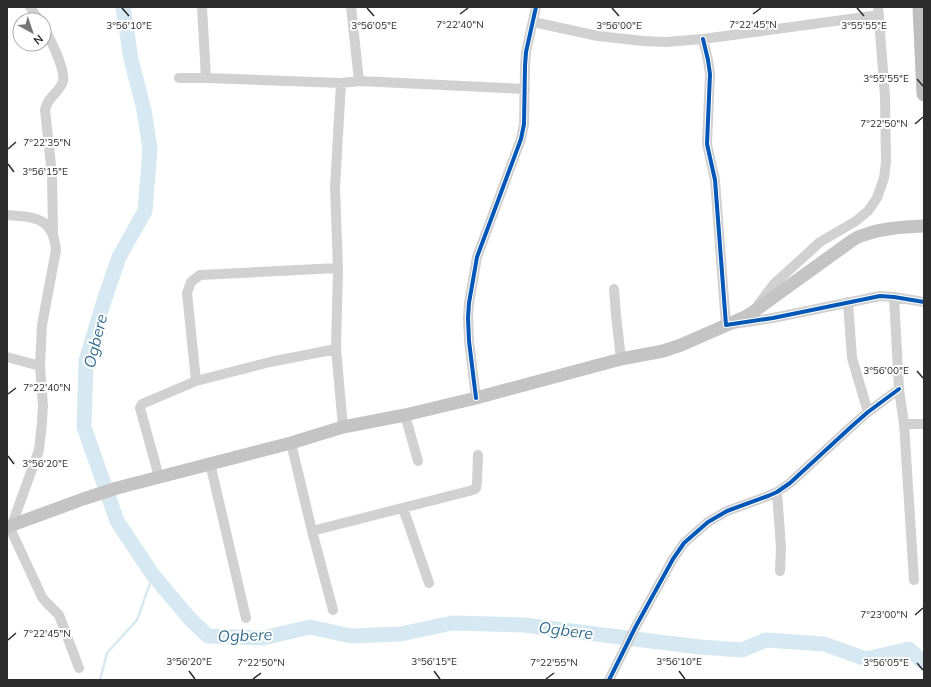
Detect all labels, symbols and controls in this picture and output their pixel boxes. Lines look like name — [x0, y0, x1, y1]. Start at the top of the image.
north arrow — [12, 12, 52, 52]
text: 7°22'40"N — [436, 18, 484, 31]
text: 7°22'45"N — [729, 18, 777, 31]
text: 3°56'10"E — [106, 19, 152, 32]
text: 3°56'05"E — [351, 19, 397, 32]
text: 3°56'00"E — [596, 19, 642, 32]
text: 3°55'55"E — [841, 19, 887, 32]
text: N — [31, 32, 46, 48]
text: 3°55'55"E — [863, 72, 909, 85]
text: 7°22'50"N — [860, 117, 908, 130]
text: 7°22'35"N — [23, 136, 71, 149]
text: 3°56'15"E — [22, 165, 68, 178]
water label: Ogbere — [79, 312, 111, 370]
text: 3°56'00"E — [863, 364, 909, 377]
text: 7°22'40"N — [23, 381, 71, 394]
text: 3°56'20"E — [22, 457, 68, 470]
text: 7°23'00"N — [860, 608, 908, 621]
water label: Ogbere — [538, 617, 595, 643]
water label: Ogbere — [217, 624, 273, 646]
text: 7°22'45"N — [23, 627, 71, 640]
text: 3°56'20"E — [166, 655, 212, 668]
text: 3°56'15"E — [411, 655, 457, 668]
text: 3°56'10"E — [656, 655, 702, 668]
text: 7°22'50"N — [237, 656, 285, 669]
text: 7°22'55"N — [530, 656, 578, 669]
text: 3°56'05"E — [863, 656, 909, 669]

